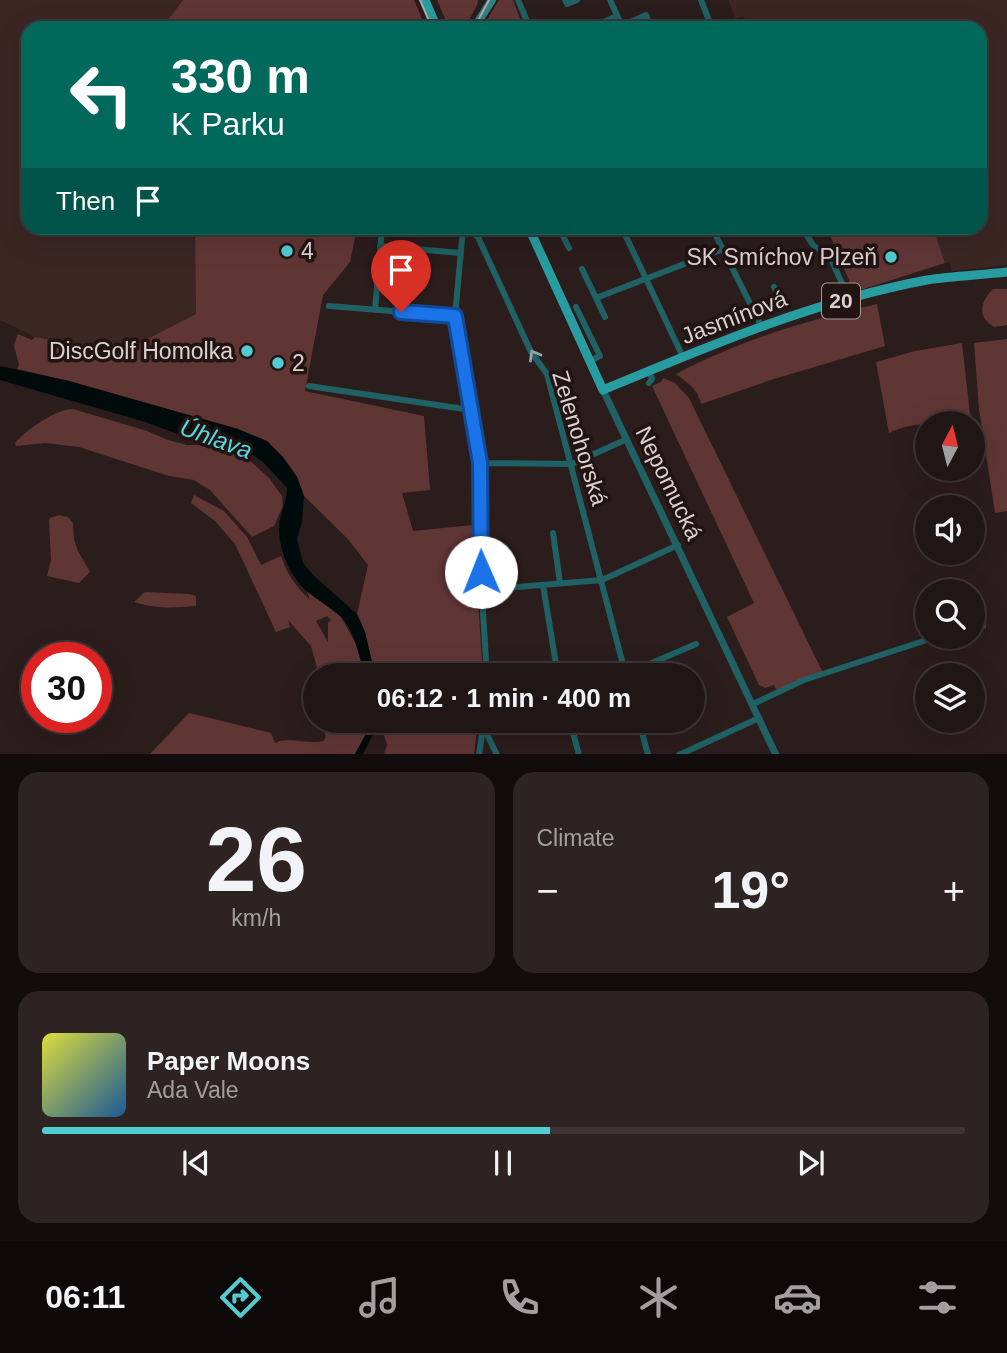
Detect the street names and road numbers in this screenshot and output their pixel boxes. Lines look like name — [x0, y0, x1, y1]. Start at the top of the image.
road number: 20 — [822, 284, 860, 318]
street label: Jasmínová — [677, 285, 791, 349]
street label: Zelenohorská — [547, 368, 613, 509]
street label: Nepomucká — [630, 422, 708, 544]

